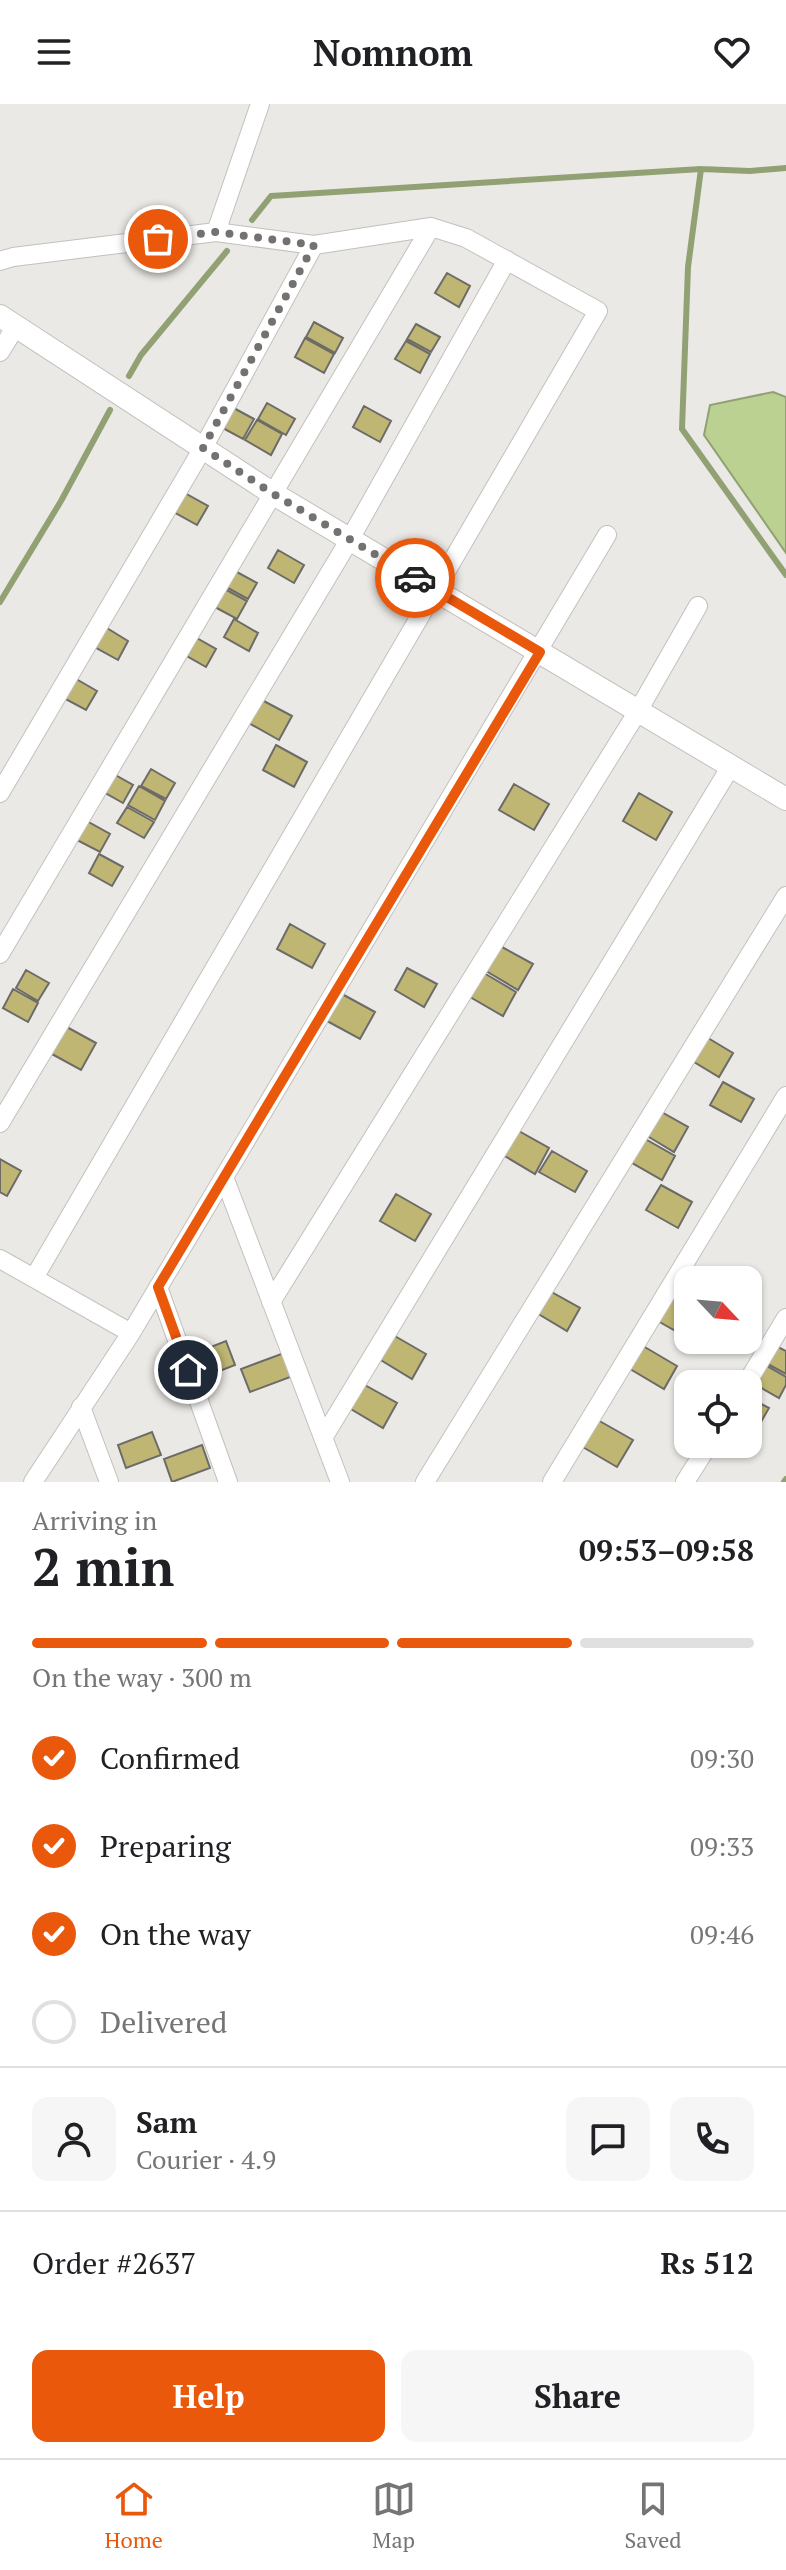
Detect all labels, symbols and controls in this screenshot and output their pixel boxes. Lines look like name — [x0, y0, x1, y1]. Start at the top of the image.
text: Nomnom — [313, 29, 473, 76]
icon: menu — [32, 30, 76, 74]
icon: heart — [710, 30, 754, 74]
pin — [124, 205, 192, 273]
icon: bag — [136, 217, 180, 261]
courier — [375, 538, 455, 618]
icon: car — [393, 556, 437, 600]
north arrow — [674, 1266, 762, 1354]
map controls — [674, 1266, 762, 1458]
pin — [154, 1336, 222, 1404]
icon: home — [166, 1348, 210, 1392]
button: locate — [674, 1370, 762, 1458]
text: Arriving in — [32, 1503, 157, 1537]
text: 09:53–09:58 — [579, 1530, 754, 1570]
text: 2 min — [32, 1532, 174, 1601]
text: On the way · 300 m — [32, 1660, 252, 1694]
icon: check — [32, 1736, 76, 1780]
text: Confirmed — [100, 1738, 240, 1778]
text: 09:30 — [690, 1741, 754, 1775]
icon: check — [32, 1824, 76, 1868]
text: Preparing — [100, 1826, 231, 1866]
text: 09:33 — [690, 1829, 754, 1863]
icon: check — [32, 1912, 76, 1956]
text: On the way — [100, 1914, 251, 1954]
text: 09:46 — [690, 1917, 754, 1951]
text: Delivered — [100, 2002, 227, 2042]
button: person — [32, 2097, 116, 2181]
button: chat — [566, 2097, 650, 2181]
button: phone — [670, 2097, 754, 2181]
text: Sam — [136, 2102, 197, 2142]
text: Courier · 4.9 — [136, 2142, 276, 2176]
text: Order #2637 — [32, 2243, 196, 2283]
text: Rs 512 — [661, 2243, 754, 2283]
button: Help — [32, 2350, 385, 2442]
button: Share — [401, 2350, 754, 2442]
tab: Home — [104, 2477, 163, 2554]
tab: Map — [372, 2477, 416, 2554]
tab: Saved — [625, 2477, 682, 2554]

